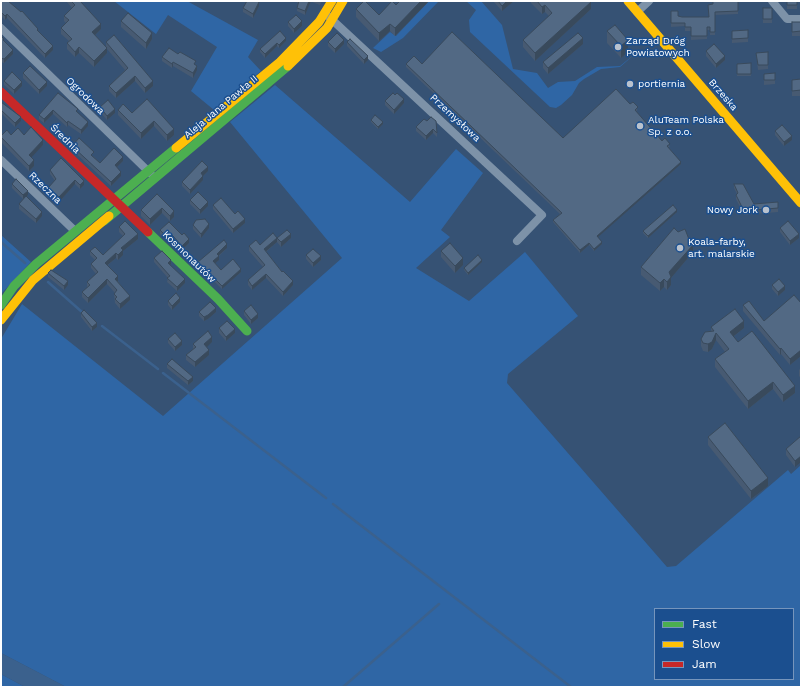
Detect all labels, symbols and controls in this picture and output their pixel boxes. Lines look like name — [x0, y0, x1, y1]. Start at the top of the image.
place label: Zarząd Dróg Powiatowych — [626, 35, 690, 58]
marker: Zarząd Dróg Powiatowych — [613, 42, 623, 52]
street label: Aleja Jana Pawła II — [182, 73, 260, 141]
street label: Ogrodowa — [63, 75, 107, 117]
street label: Brzeska — [706, 77, 740, 113]
place label: portiernia — [638, 78, 685, 90]
marker: portiernia — [625, 79, 635, 89]
street label: Przemysłowa — [427, 92, 483, 144]
place label: AluTeam Polska Sp. z o.o. — [648, 114, 724, 138]
marker: AluTeam Polska Sp. z o.o. — [635, 121, 645, 131]
street label: Średnia — [48, 122, 82, 156]
street label: Rzeczna — [26, 170, 64, 206]
place label: Nowy Jork — [707, 204, 758, 216]
marker: Nowy Jork — [761, 205, 771, 215]
street label: Kosmonautów — [160, 229, 218, 285]
place label: Koala-farby, art. malarskie — [688, 236, 755, 260]
marker: Koala-farby, art. malarskie — [675, 243, 685, 253]
legend — [654, 608, 794, 680]
text: Fast — [692, 617, 717, 631]
text: Slow — [692, 637, 720, 651]
text: Jam — [692, 657, 717, 671]

